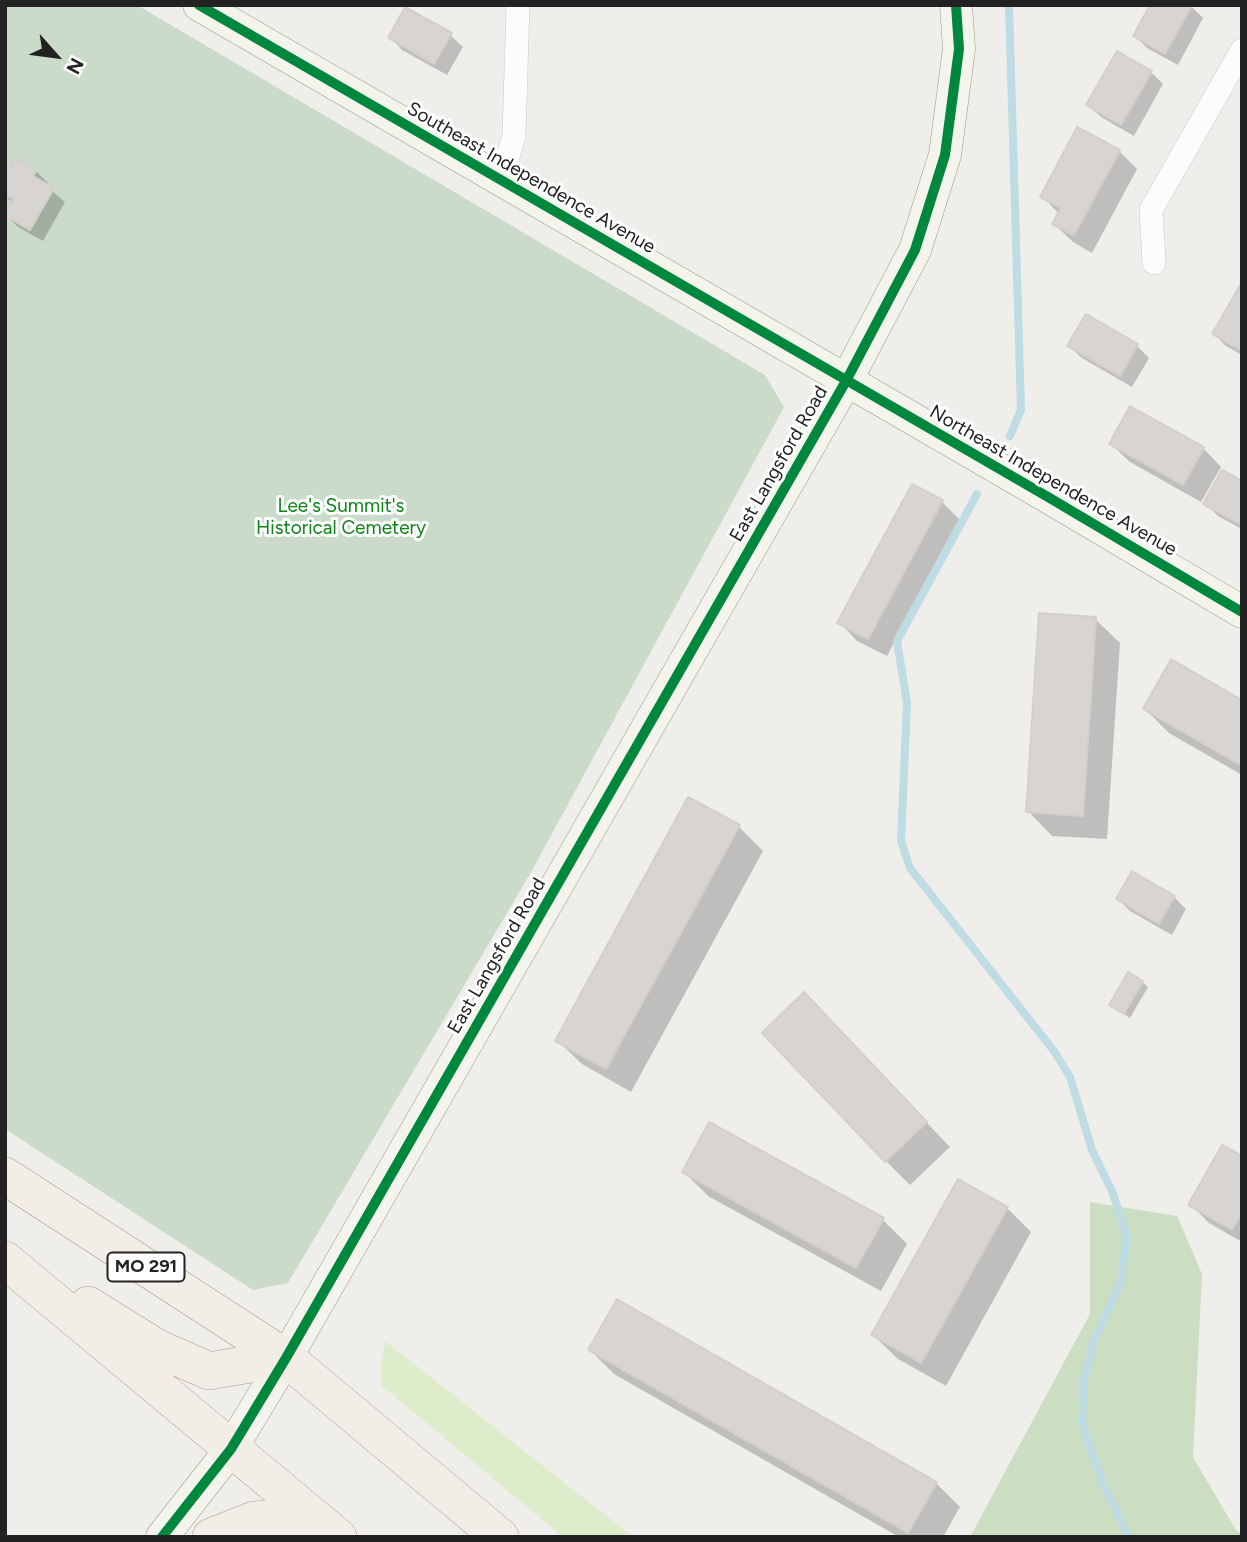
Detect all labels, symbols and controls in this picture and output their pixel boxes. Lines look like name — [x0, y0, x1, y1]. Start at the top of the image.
north arrow — [21, 21, 91, 91]
text: N — [61, 54, 89, 78]
street label: Southeast Independence Avenue — [403, 97, 659, 259]
street label: East Langsford Road — [725, 382, 833, 546]
street label: Northeast Independence Avenue — [925, 401, 1181, 561]
park label: Lee's Summit's Historical Cemetery — [256, 495, 426, 539]
street label: East Langsford Road — [443, 874, 551, 1038]
road number: MO 291 — [108, 1252, 184, 1282]

